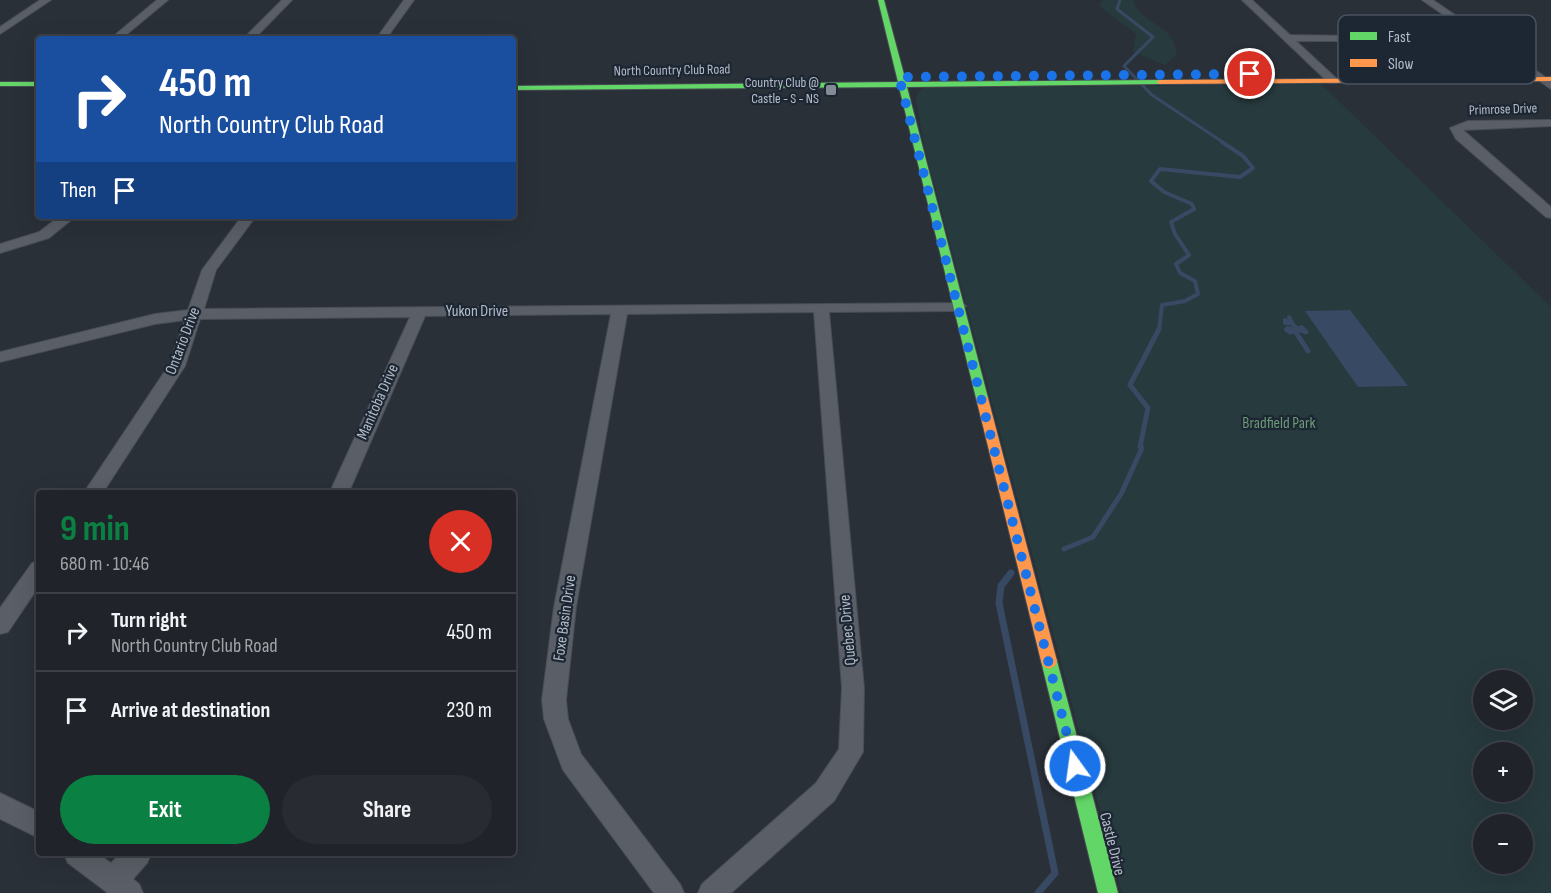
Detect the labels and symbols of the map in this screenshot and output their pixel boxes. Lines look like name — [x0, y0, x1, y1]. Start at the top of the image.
legend — [1338, 15, 1536, 84]
text: Fast — [1388, 28, 1411, 47]
pin — [1224, 48, 1275, 99]
text: Slow — [1388, 55, 1413, 74]
street label: North Country Club Road — [614, 60, 731, 80]
place label: Country Club @ Castle - S - NS — [745, 74, 819, 107]
marker: Country Club @ Castle - S - NS — [824, 83, 838, 97]
street label: Primrose Drive — [1468, 99, 1538, 119]
street label: Yukon Drive — [446, 302, 508, 321]
street label: Ontario Drive — [161, 305, 205, 377]
street label: Manitoba Drive — [353, 362, 403, 442]
park label: Bradfield Park — [1242, 414, 1316, 433]
street label: Foxe Basin Drive — [550, 574, 580, 662]
street label: Quebec Drive — [835, 594, 861, 666]
position arrow — [1043, 734, 1107, 798]
street label: Castle Drive — [1095, 811, 1129, 877]

